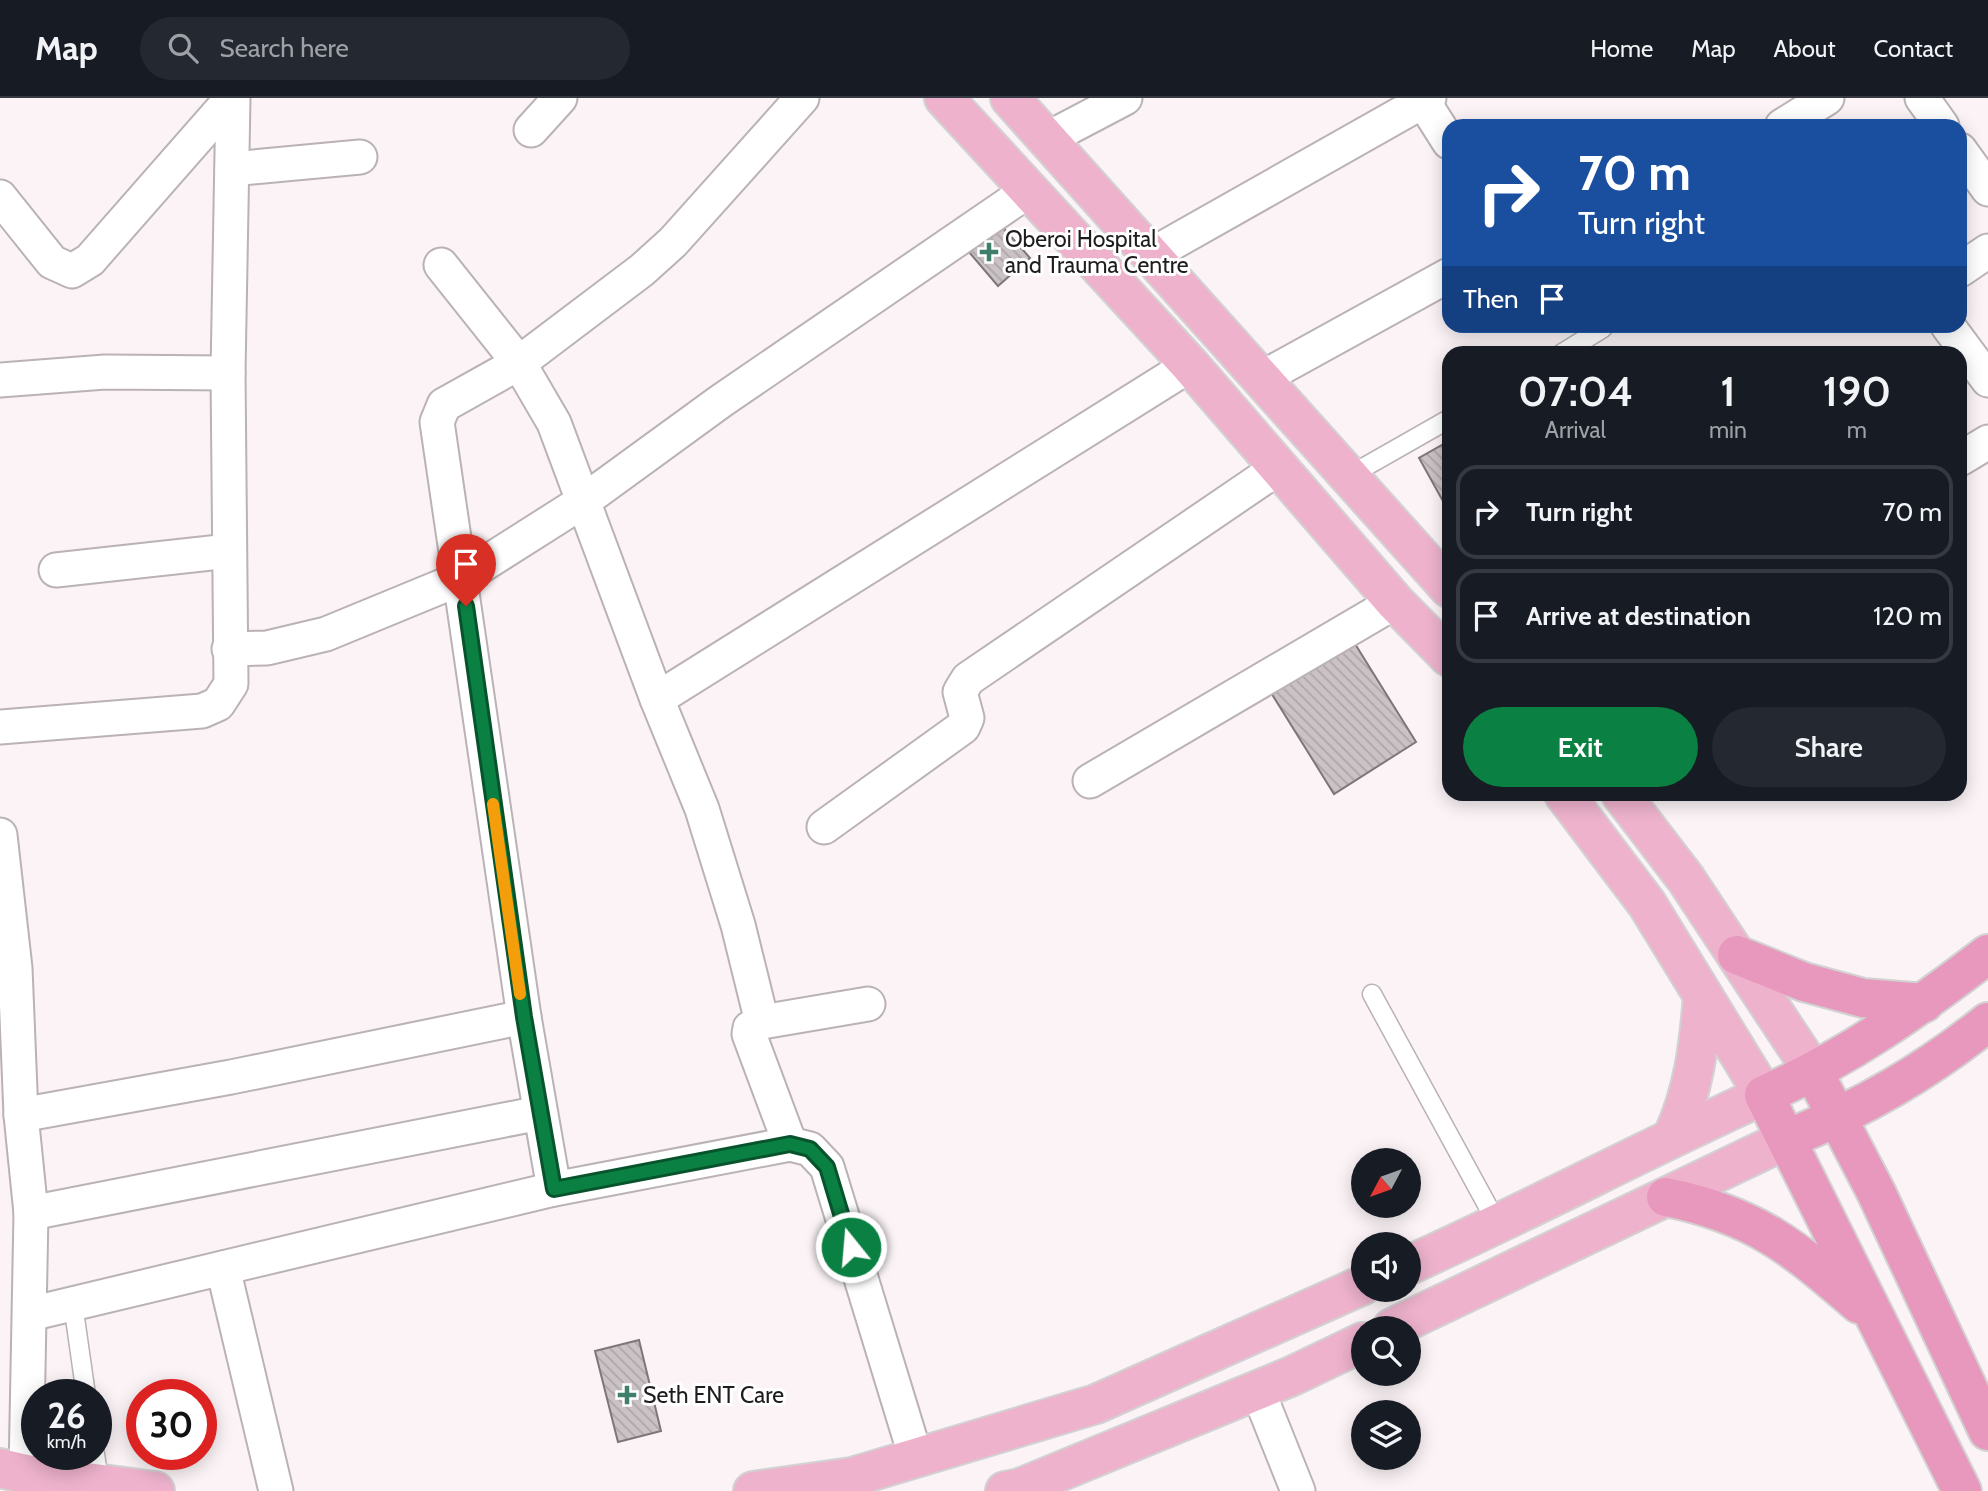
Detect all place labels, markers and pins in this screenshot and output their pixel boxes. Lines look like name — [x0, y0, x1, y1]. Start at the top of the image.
place label: Oberoi Hospital and Trauma Centre — [1005, 225, 1189, 279]
marker: Oberoi Hospital and Trauma Centre — [979, 242, 999, 262]
pin — [436, 534, 496, 606]
place label: Seth ENT Care — [643, 1381, 784, 1409]
marker: Seth ENT Care — [617, 1385, 637, 1405]

